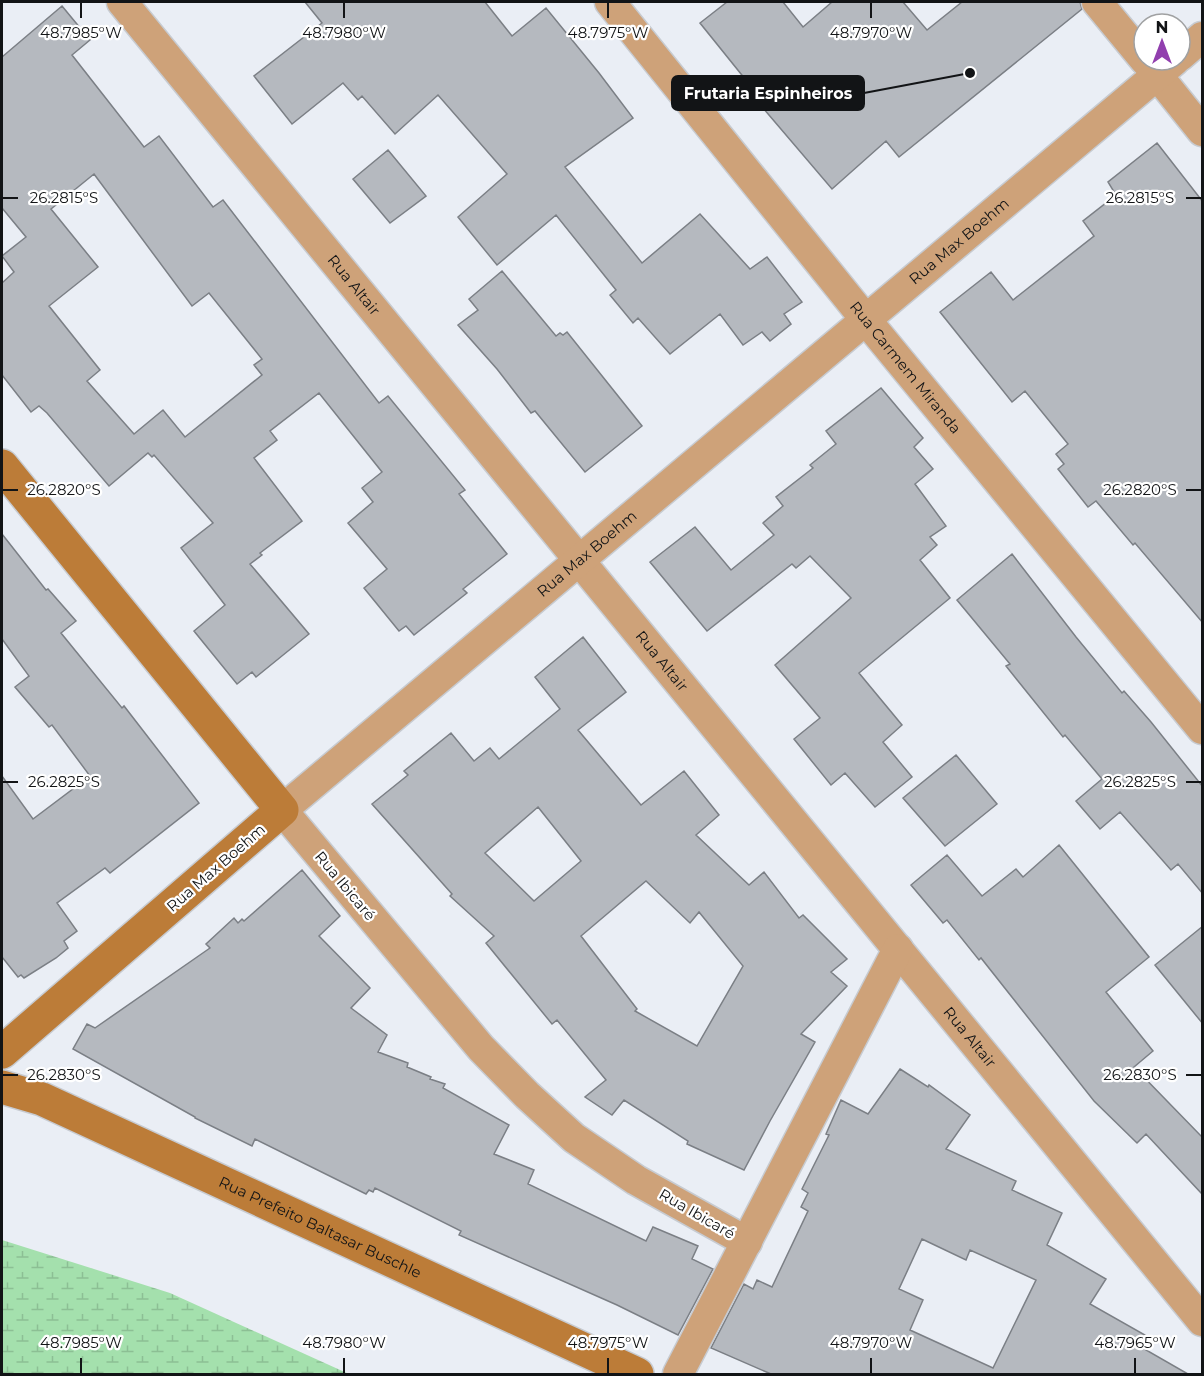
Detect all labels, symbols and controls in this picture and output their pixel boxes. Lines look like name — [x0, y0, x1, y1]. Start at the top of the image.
north arrow — [1132, 12, 1192, 72]
text: N — [1156, 18, 1168, 37]
text: 48.7985°W — [40, 23, 122, 42]
text: 48.7980°W — [302, 23, 386, 42]
text: 48.7975°W — [568, 23, 649, 42]
text: 48.7970°W — [830, 23, 913, 42]
callout: Frutaria Espinheiros — [672, 76, 864, 110]
text: Frutaria Espinheiros — [684, 84, 853, 103]
text: 26.2815°S — [30, 188, 98, 207]
text: 26.2815°S — [1106, 188, 1174, 207]
street label: Rua Max Boehm — [905, 194, 1013, 288]
street label: Rua Altair — [324, 251, 385, 319]
street label: Rua Carmem Miranda — [846, 297, 966, 437]
text: 26.2820°S — [27, 480, 101, 499]
text: 26.2820°S — [1103, 480, 1177, 499]
street label: Rua Max Boehm — [533, 506, 641, 601]
street label: Rua Altair — [632, 627, 693, 695]
text: 26.2825°S — [28, 772, 100, 791]
text: 26.2825°S — [1104, 772, 1176, 791]
street label: Rua Max Boehm — [162, 820, 269, 916]
street label: Rua Ibicaré — [311, 847, 380, 924]
street label: Rua Altair — [940, 1003, 1001, 1071]
text: 26.2830°S — [27, 1065, 101, 1084]
text: 26.2830°S — [1103, 1065, 1177, 1084]
street label: Rua Prefeito Baltasar Buschle — [216, 1172, 425, 1282]
street label: Rua Ibicaré — [656, 1184, 739, 1243]
text: 48.7985°W — [40, 1333, 122, 1352]
text: 48.7980°W — [302, 1333, 386, 1352]
text: 48.7975°W — [568, 1333, 649, 1352]
text: 48.7970°W — [830, 1333, 913, 1352]
text: 48.7965°W — [1094, 1333, 1176, 1352]

